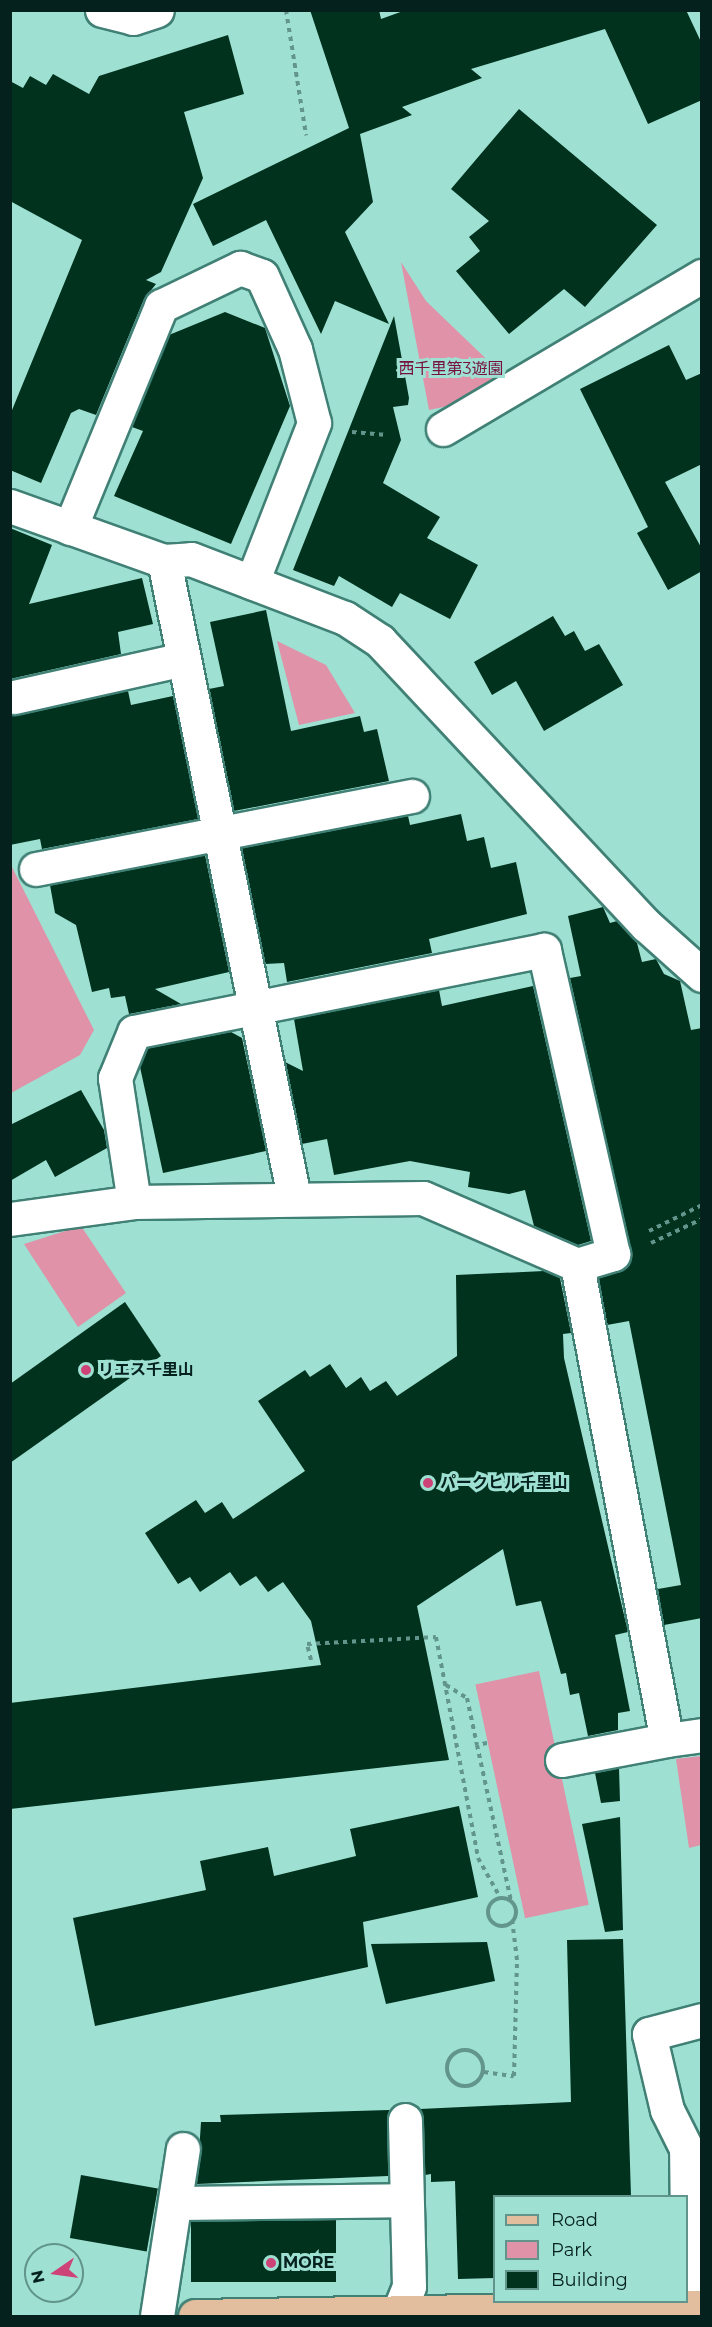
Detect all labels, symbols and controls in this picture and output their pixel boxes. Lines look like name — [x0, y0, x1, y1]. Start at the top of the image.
park label: 西千里第3遊園 — [398, 359, 504, 379]
place label: リエス千里山 — [98, 1360, 194, 1380]
marker: リエス千里山 — [79, 1363, 93, 1377]
place label: パークヒル千里山 — [440, 1473, 568, 1493]
marker: パークヒル千里山 — [421, 1476, 435, 1490]
legend — [493, 2195, 688, 2303]
text: Road — [551, 2209, 598, 2231]
text: Park — [551, 2239, 592, 2261]
north arrow — [24, 2243, 84, 2303]
place label: MORE — [283, 2253, 334, 2273]
marker: MORE — [264, 2256, 278, 2270]
text: N — [27, 2268, 49, 2285]
text: Building — [551, 2269, 628, 2291]

